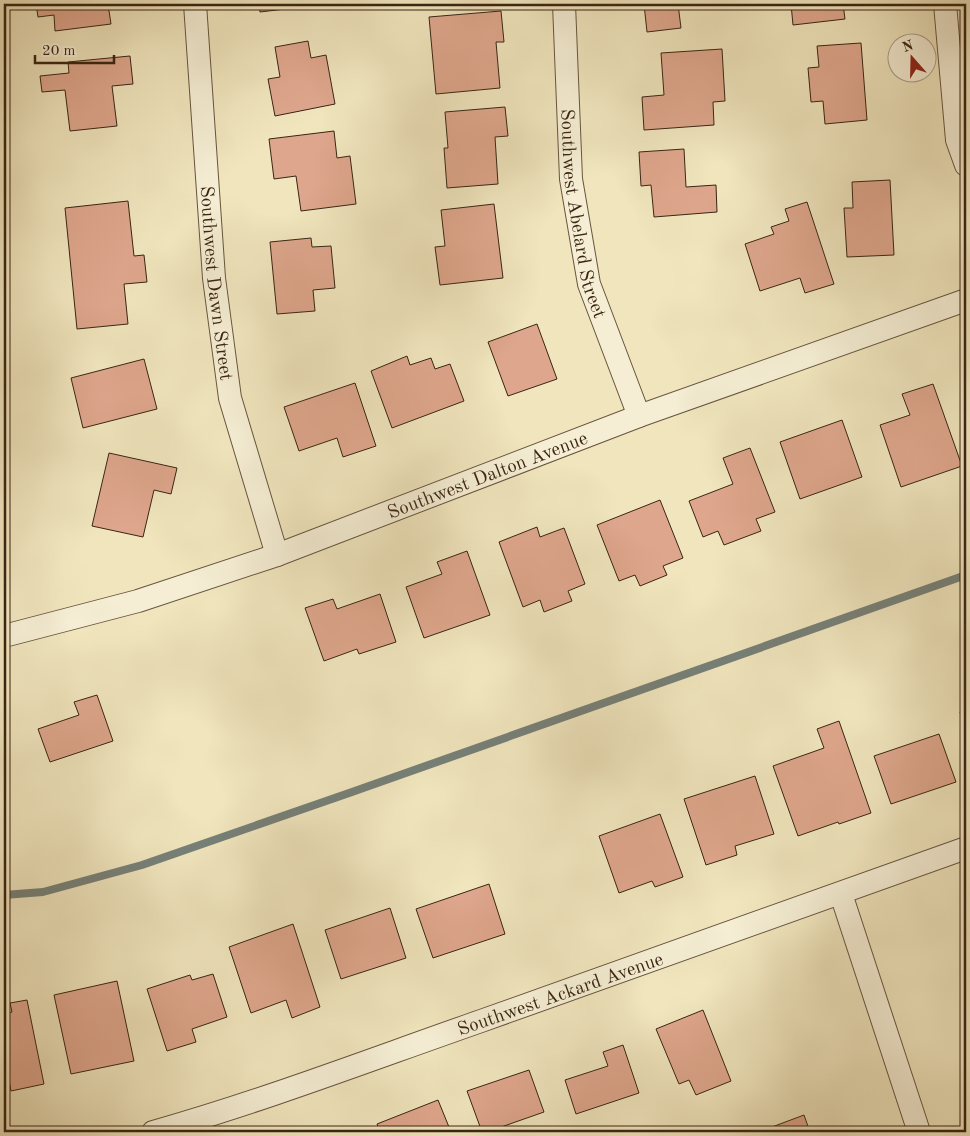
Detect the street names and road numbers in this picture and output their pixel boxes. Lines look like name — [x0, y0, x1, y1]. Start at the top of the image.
street label: Southwest Abelard Street — [556, 109, 608, 321]
street label: Southwest Dawn Street — [196, 185, 235, 382]
street label: Southwest Dalton Avenue — [385, 430, 591, 524]
street label: Southwest Ackard Avenue — [455, 951, 666, 1040]

